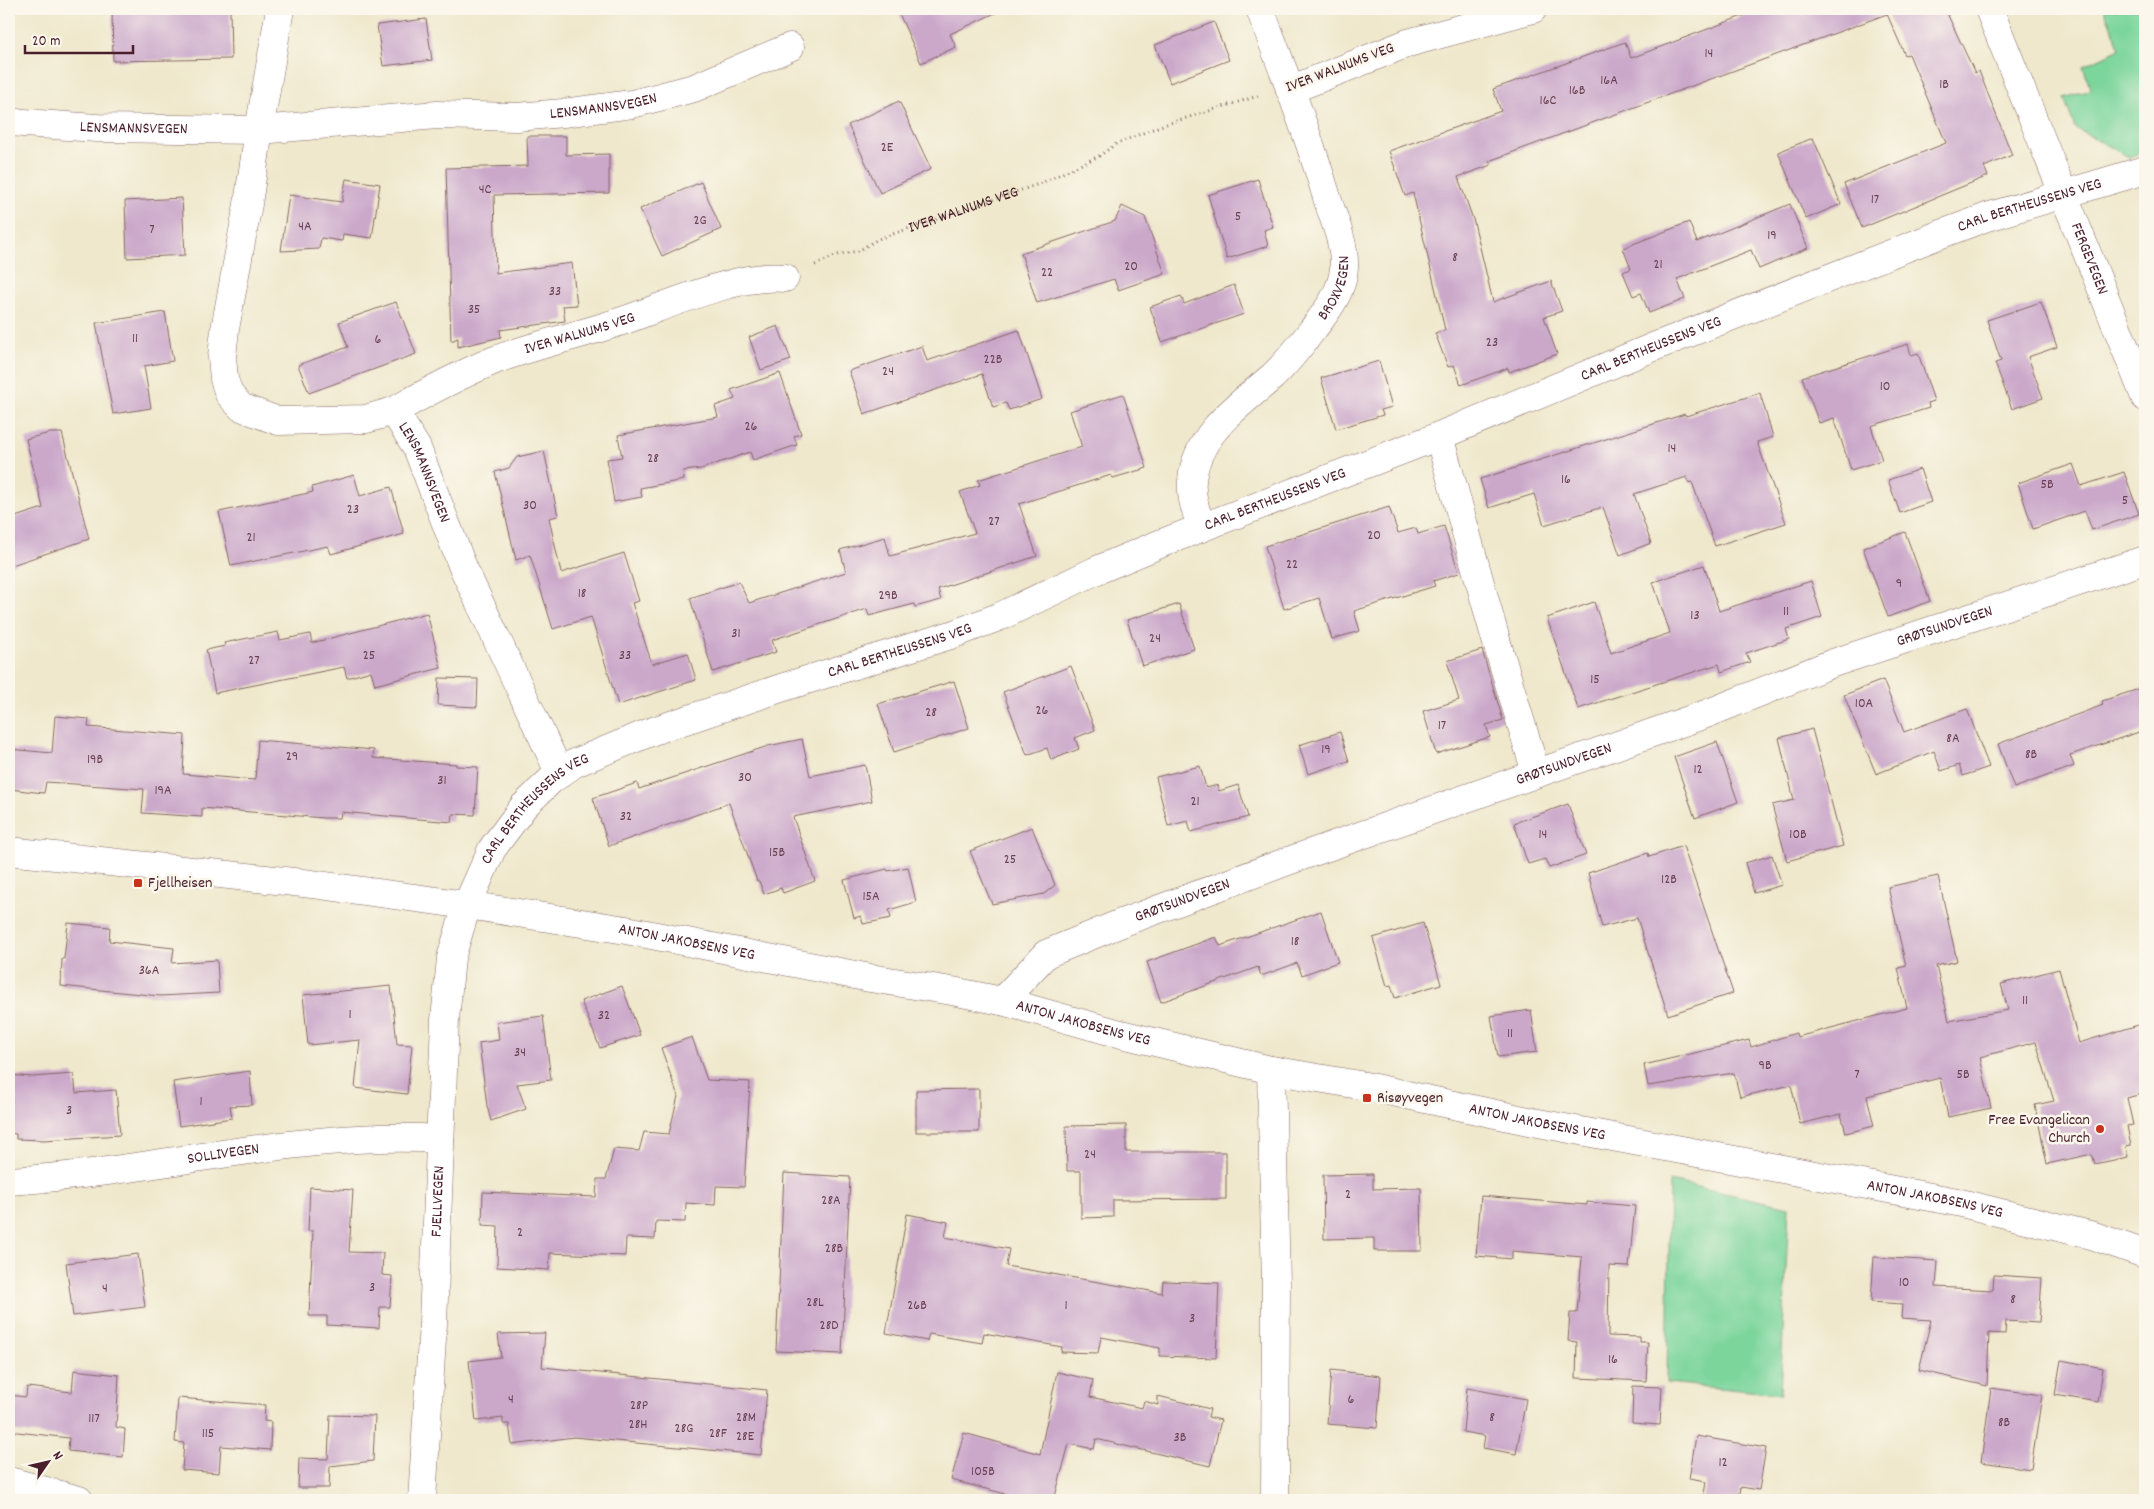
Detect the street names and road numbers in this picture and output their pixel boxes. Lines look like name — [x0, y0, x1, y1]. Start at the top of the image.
street label: IVER WALNUMS VEG — [1282, 37, 1398, 99]
street label: LENSMANNSVEGEN — [549, 86, 660, 126]
street label: LENSMANNSVEGEN — [79, 115, 188, 141]
street label: CARL BERTHEUSSENS VEG — [1954, 172, 2104, 239]
street label: IVER WALNUMS VEG — [905, 180, 1021, 239]
street label: FERGEVEGEN — [2065, 219, 2114, 298]
street label: BROXVEGEN — [1312, 255, 1356, 325]
street label: IVER WALNUMS VEG — [521, 306, 638, 361]
street label: CARL BERTHEUSSENS VEG — [1577, 310, 1725, 388]
street label: LENSMANNSVEGEN — [392, 418, 456, 526]
street label: CARL BERTHEUSSENS VEG — [1201, 462, 1349, 537]
street label: GRØTSUNDVEGEN — [1893, 600, 1996, 653]
street label: CARL BERTHEUSSENS VEG — [825, 617, 975, 684]
street label: GRØTSUNDVEGEN — [1513, 737, 1615, 792]
street label: CARL BERTHEUSSENS VEG — [475, 747, 592, 868]
street label: GRØTSUNDVEGEN — [1131, 872, 1233, 929]
street label: ANTON JAKOBSENS VEG — [617, 917, 757, 967]
street label: ANTON JAKOBSENS VEG — [1013, 994, 1153, 1052]
street label: ANTON JAKOBSENS VEG — [1467, 1097, 1607, 1147]
street label: SOLLIVEGEN — [186, 1137, 261, 1171]
street label: FJELLVEGEN — [425, 1165, 451, 1238]
street label: ANTON JAKOBSENS VEG — [1865, 1174, 2005, 1224]

